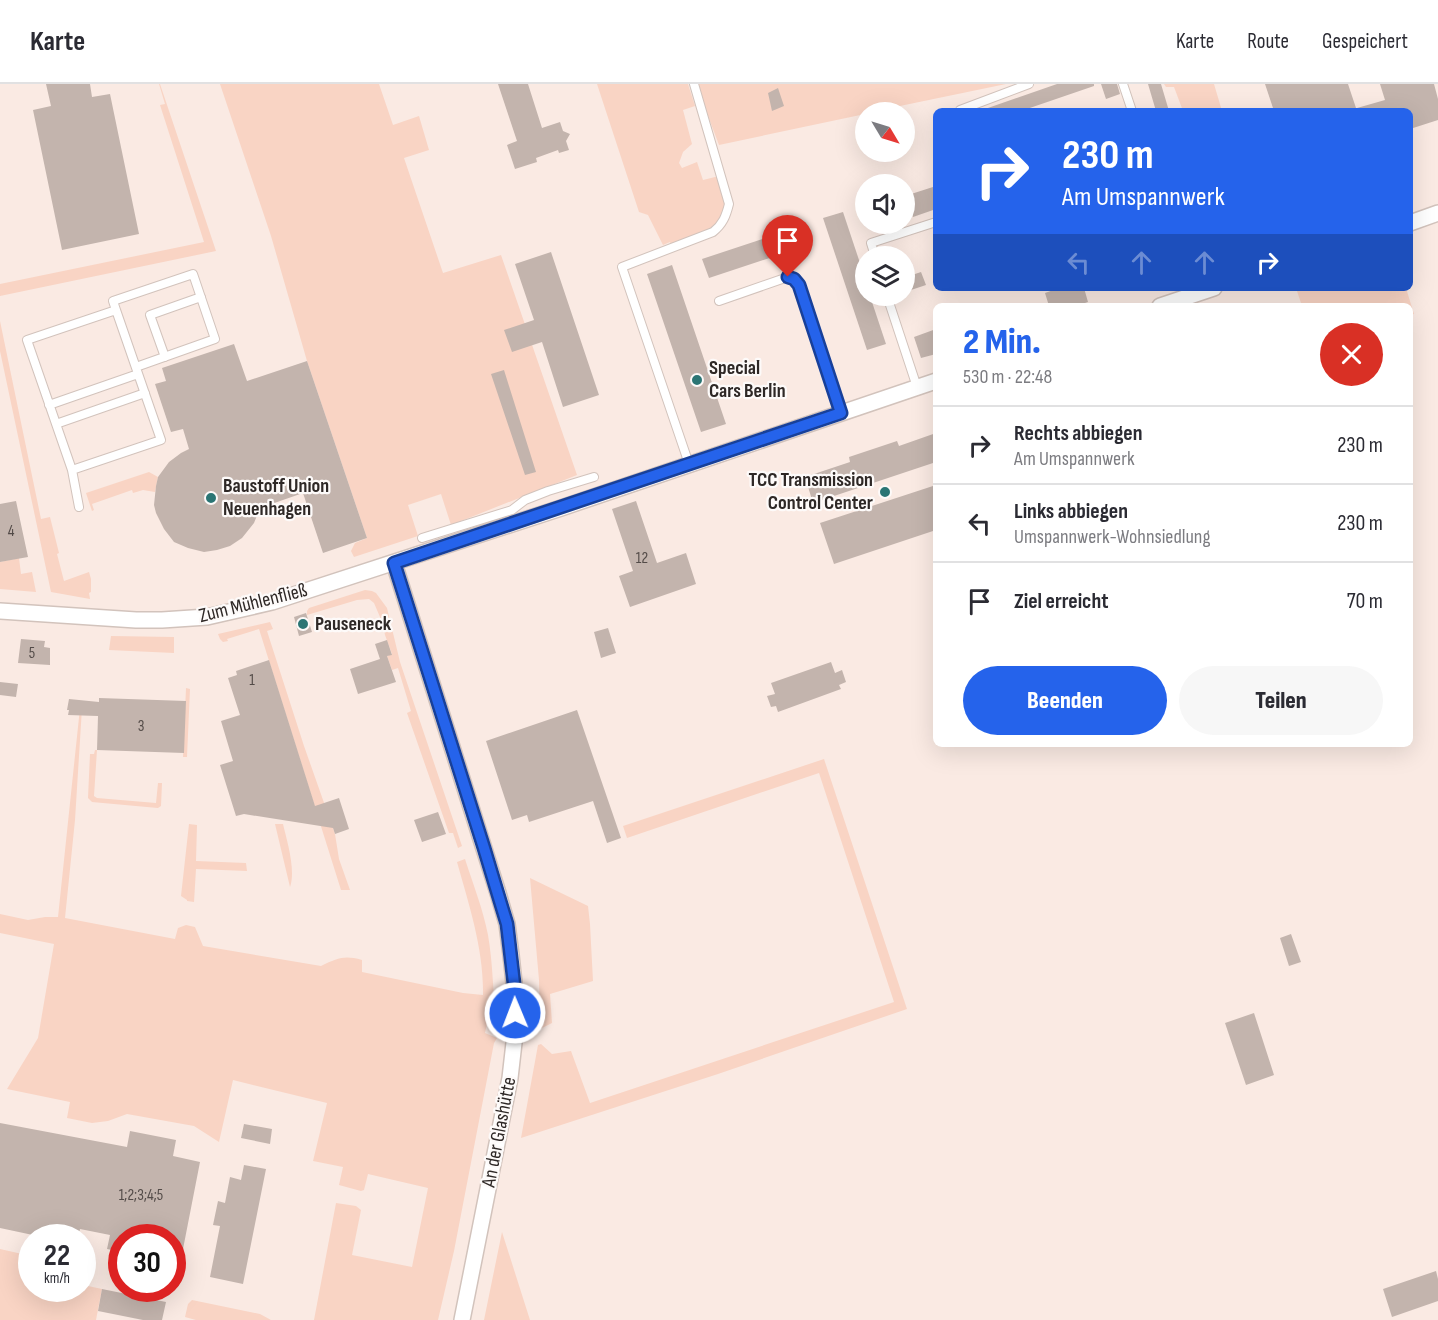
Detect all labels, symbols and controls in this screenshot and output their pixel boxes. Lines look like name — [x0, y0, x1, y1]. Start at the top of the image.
text: Karte — [30, 25, 85, 58]
text: Karte — [1176, 29, 1214, 54]
text: Route — [1247, 29, 1289, 54]
text: Gespeichert — [1322, 29, 1408, 54]
north arrow — [855, 102, 915, 162]
map controls — [855, 102, 915, 306]
text: 230 m — [1062, 130, 1154, 181]
icon: right — [963, 132, 1041, 210]
button: sound — [855, 174, 915, 234]
text: Am Umspannwerk — [1062, 181, 1225, 213]
pin — [762, 215, 813, 277]
icon: arrive — [771, 224, 804, 257]
button: layers — [855, 246, 915, 306]
icon: left — [1062, 246, 1095, 279]
icon: ahead — [1125, 246, 1158, 279]
icon: ahead — [1188, 246, 1221, 279]
icon: right — [1251, 246, 1284, 279]
text: 2 Min. — [963, 321, 1041, 364]
button: close — [1320, 323, 1383, 386]
place label: Special Cars Berlin — [709, 356, 786, 403]
text: 530 m · 22:48 — [963, 365, 1052, 389]
marker: Special Cars Berlin — [690, 373, 704, 387]
text: Rechts abbiegen — [1014, 420, 1143, 447]
icon: right — [963, 429, 996, 462]
text: 230 m — [1337, 432, 1383, 459]
text: Am Umspannwerk — [1014, 447, 1135, 471]
place label: TCC Transmission Control Center — [749, 468, 873, 515]
place label: Baustoff Union Neuenhagen — [223, 474, 329, 521]
marker: TCC Transmission Control Center — [878, 485, 892, 499]
marker: Baustoff Union Neuenhagen — [204, 491, 218, 505]
text: Links abbiegen — [1014, 498, 1128, 525]
icon: left — [963, 507, 996, 540]
text: 230 m — [1337, 510, 1383, 537]
house number: 4 — [8, 522, 15, 541]
text: Umspannwerk-Wohnsiedlung — [1014, 525, 1210, 549]
house number: 12 — [636, 549, 648, 568]
street label: Zum Mühlenfließ — [196, 578, 310, 628]
icon: arrive — [963, 585, 996, 618]
text: Ziel erreicht — [1014, 588, 1109, 615]
text: 70 m — [1347, 588, 1383, 615]
place label: Pauseneck — [315, 612, 392, 636]
marker: Pauseneck — [296, 617, 310, 631]
house number: 5 — [29, 644, 35, 663]
button: Beenden — [963, 666, 1167, 735]
button: Teilen — [1179, 666, 1383, 735]
house number: 1 — [249, 671, 255, 690]
house number: 3 — [138, 717, 144, 736]
position arrow — [483, 981, 547, 1045]
street label: An der Glashütte — [476, 1075, 521, 1190]
house number: 1;2;3;4;5 — [119, 1186, 163, 1205]
speed limit sign: 30 — [108, 1224, 186, 1302]
text: 22 — [44, 1238, 70, 1274]
text: km/h — [44, 1269, 70, 1288]

